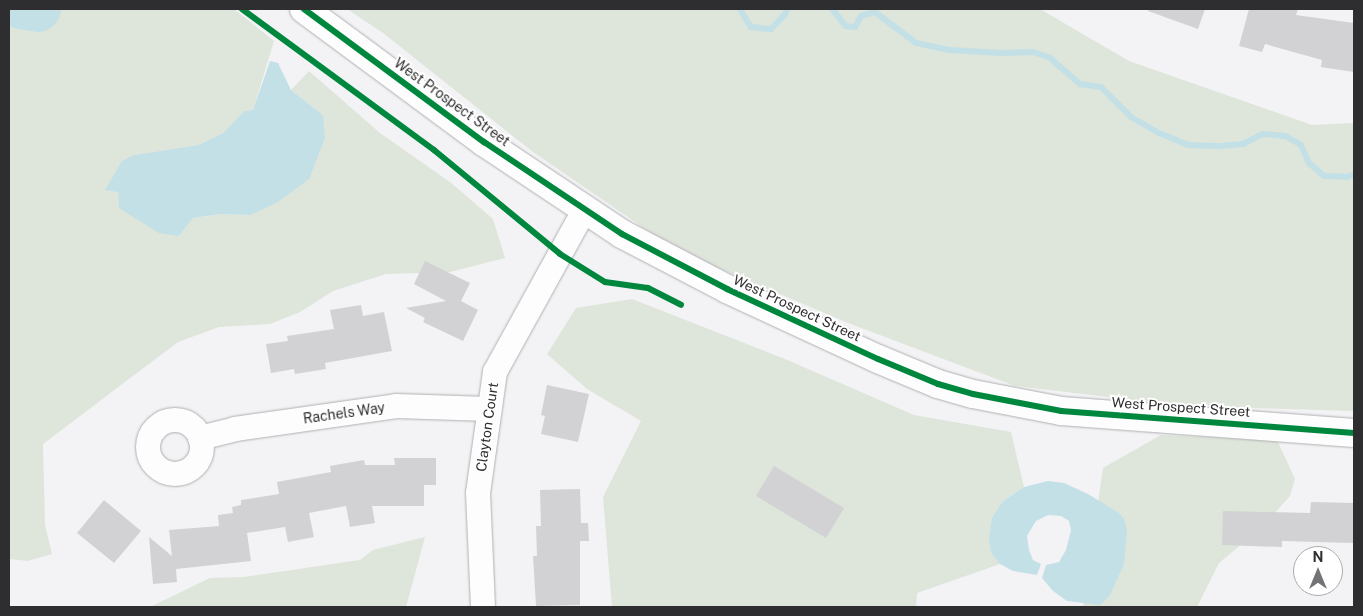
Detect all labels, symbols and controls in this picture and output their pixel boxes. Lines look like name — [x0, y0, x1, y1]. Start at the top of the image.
street label: West Prospect Street — [391, 54, 513, 150]
street label: West Prospect Street — [731, 271, 863, 345]
street label: Clayton Court — [472, 381, 502, 473]
street label: West Prospect Street — [1111, 394, 1251, 420]
street label: Rachels Way — [302, 399, 386, 427]
north arrow — [1293, 546, 1343, 596]
text: N — [1313, 549, 1323, 565]

